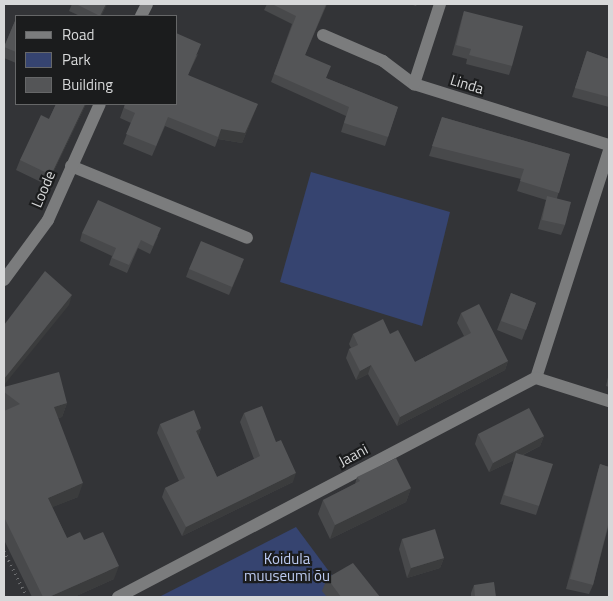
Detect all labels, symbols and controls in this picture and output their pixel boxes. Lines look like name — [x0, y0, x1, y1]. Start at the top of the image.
legend — [15, 15, 178, 105]
text: Road — [62, 23, 94, 46]
text: Park — [62, 48, 91, 71]
street label: Linda — [448, 70, 486, 98]
text: Building — [62, 73, 113, 96]
street label: Loode — [27, 168, 59, 210]
street label: Jaani — [335, 440, 371, 470]
park label: Koidula muuseumi õu — [244, 549, 330, 584]

